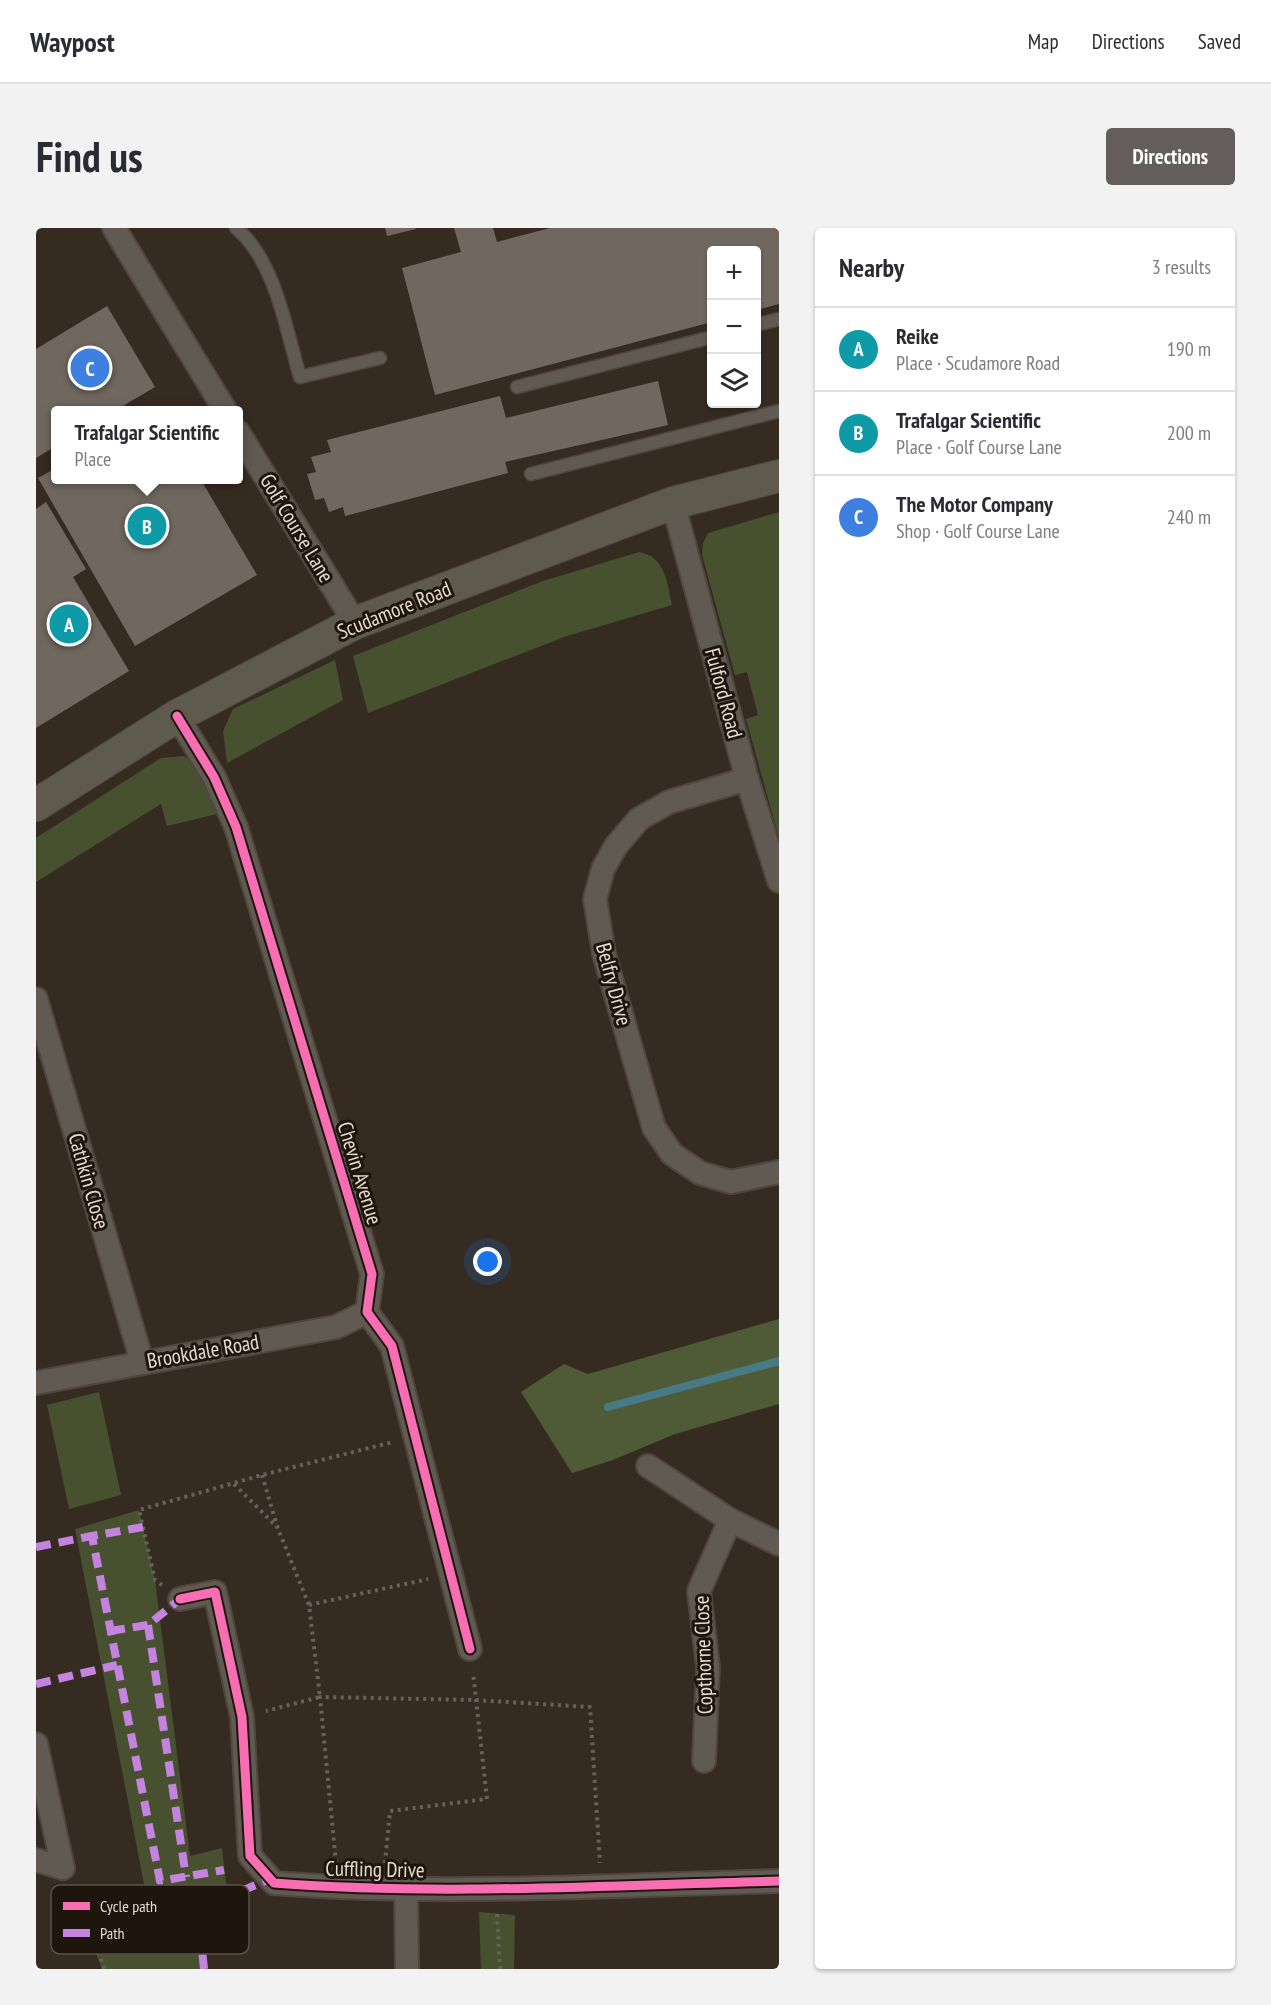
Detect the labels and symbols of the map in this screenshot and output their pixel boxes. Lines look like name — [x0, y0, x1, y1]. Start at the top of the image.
pin: C — [70, 346, 110, 390]
street label: Golf Course Lane — [254, 469, 340, 587]
pin: B — [128, 504, 166, 548]
street label: Scudamore Road — [333, 575, 455, 645]
pin: A — [50, 602, 88, 646]
street label: Fulford Road — [699, 645, 749, 741]
street label: Belfry Drive — [590, 940, 638, 1028]
street label: Chevin Avenue — [332, 1118, 388, 1228]
street label: Cathkin Close — [62, 1130, 116, 1232]
your location — [473, 1247, 502, 1276]
street label: Brookdale Road — [145, 1328, 261, 1374]
street label: Copthorne Close — [687, 1595, 719, 1715]
street label: Cuffling Drive — [325, 1855, 425, 1883]
legend — [51, 1885, 249, 1954]
text: Cycle path — [100, 1896, 157, 1916]
text: Path — [100, 1923, 125, 1943]

